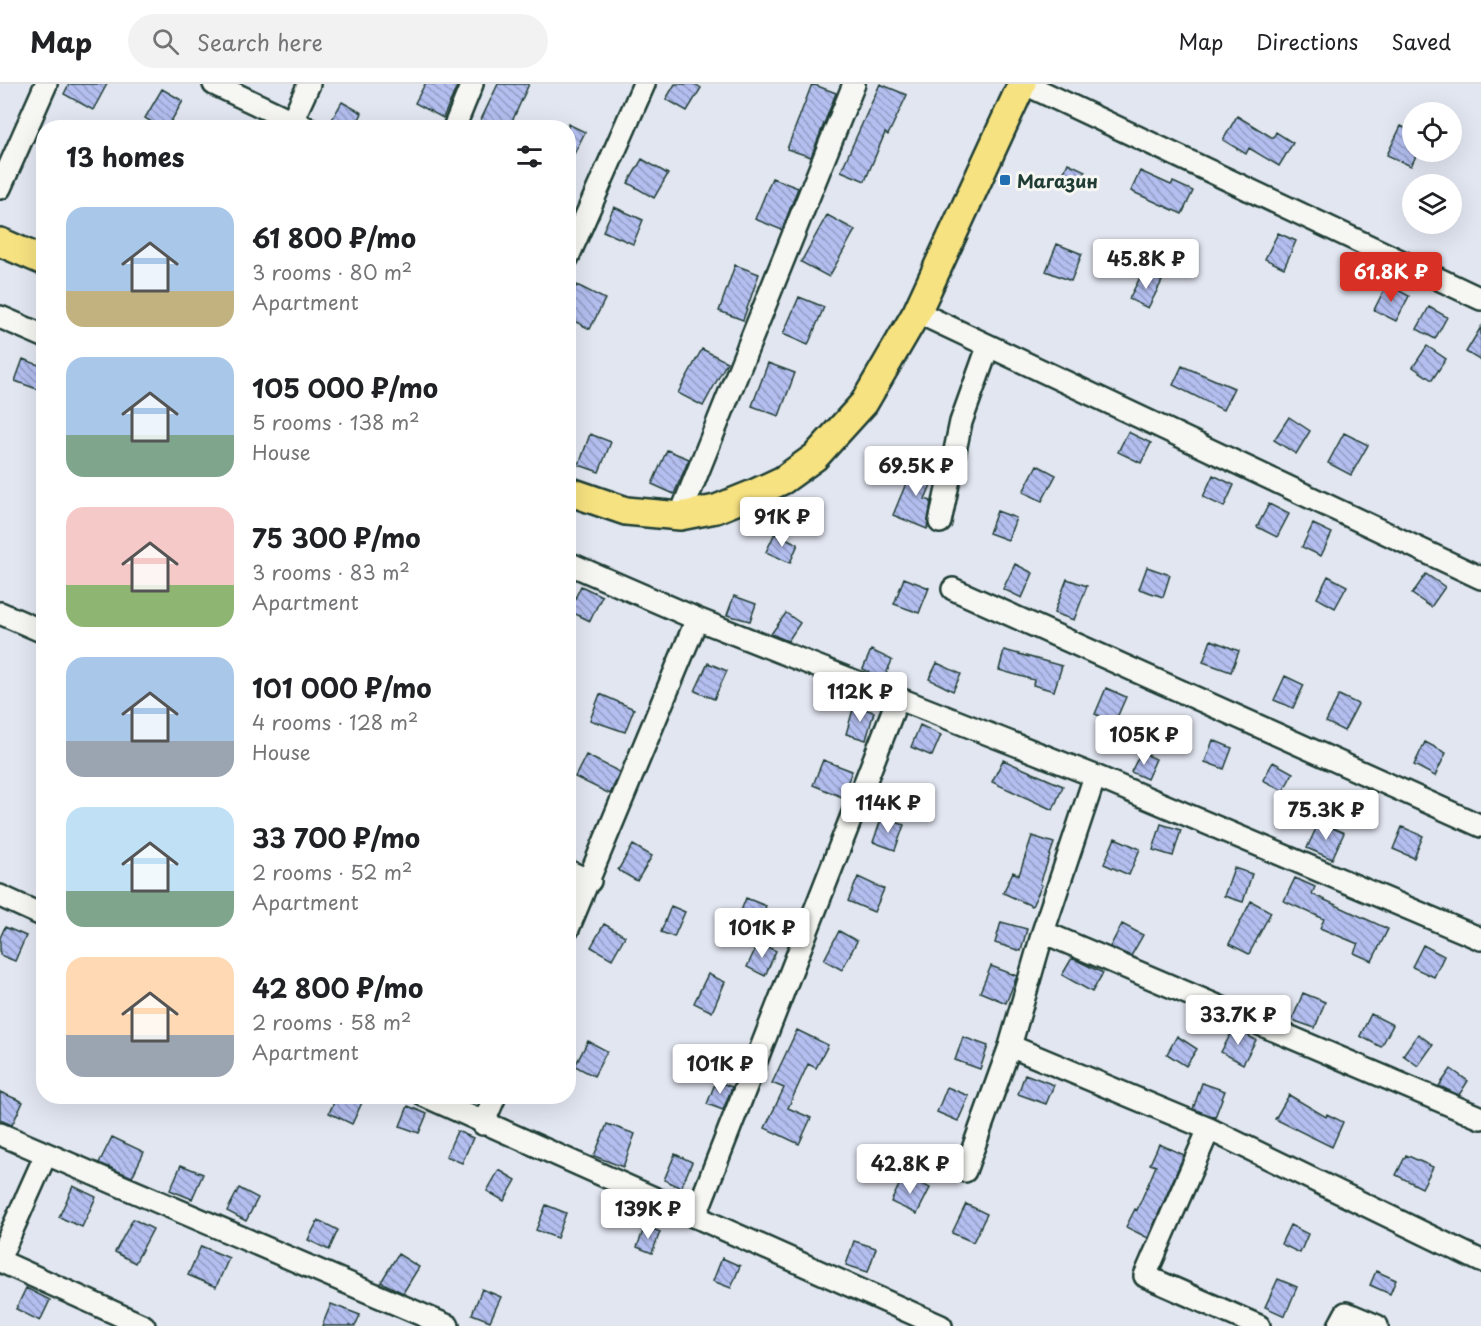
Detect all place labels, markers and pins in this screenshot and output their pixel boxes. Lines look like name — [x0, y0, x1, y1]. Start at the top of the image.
place label: Магазин — [1017, 167, 1098, 194]
marker: Магазин — [998, 173, 1012, 187]
pin: 45.8K ₽ — [1091, 239, 1201, 290]
pin: 61.8K ₽ — [1336, 252, 1446, 303]
pin: 69.5K ₽ — [861, 446, 971, 497]
pin: 91K ₽ — [740, 497, 824, 548]
pin: 112K ₽ — [811, 672, 909, 723]
pin: 105K ₽ — [1095, 715, 1193, 766]
pin: 114K ₽ — [839, 783, 937, 834]
pin: 75.3K ₽ — [1271, 790, 1381, 841]
pin: 101K ₽ — [713, 908, 811, 959]
pin: 33.7K ₽ — [1183, 995, 1293, 1046]
pin: 101K ₽ — [671, 1044, 769, 1095]
pin: 42.8K ₽ — [855, 1144, 965, 1195]
pin: 139K ₽ — [599, 1189, 697, 1240]

